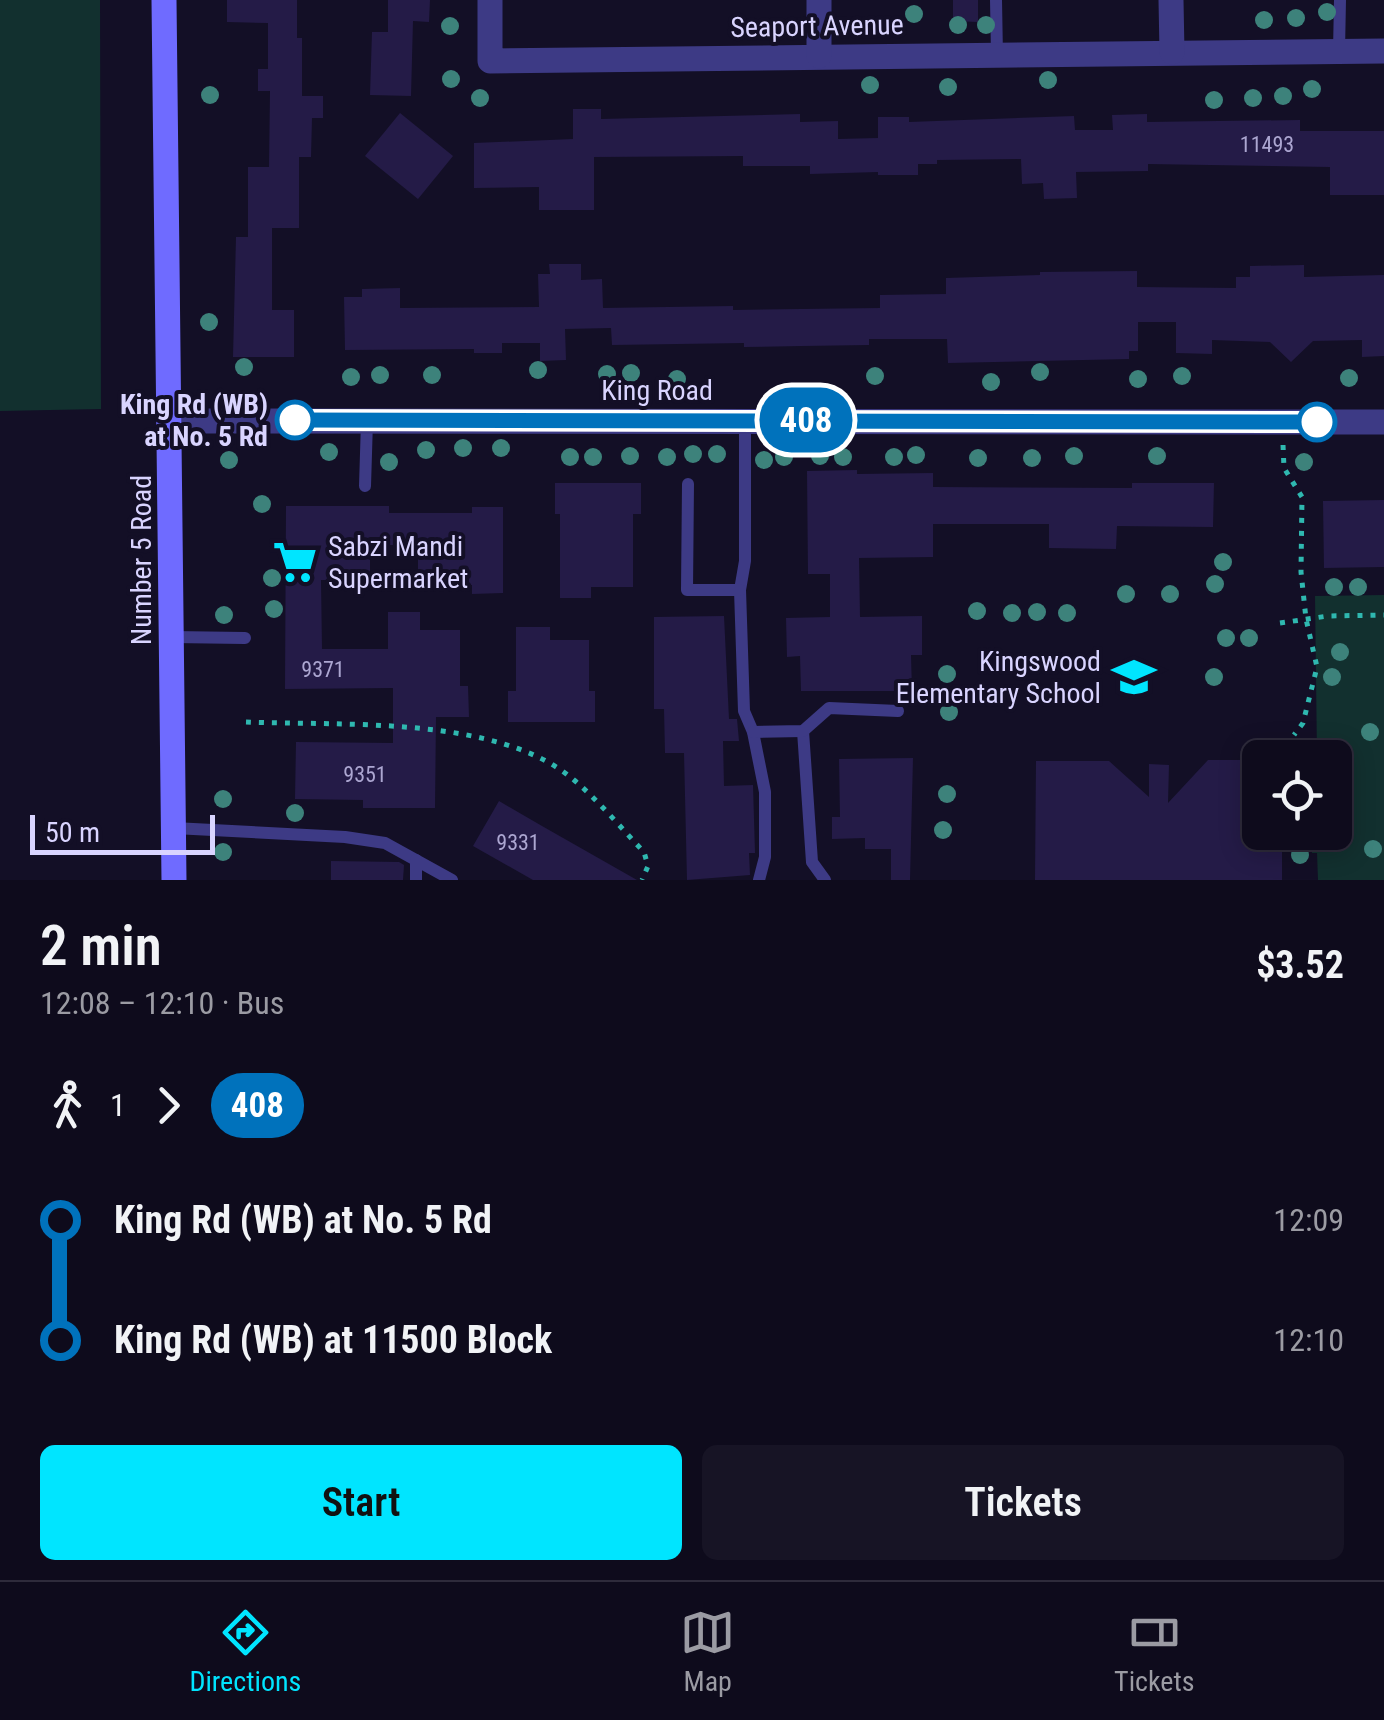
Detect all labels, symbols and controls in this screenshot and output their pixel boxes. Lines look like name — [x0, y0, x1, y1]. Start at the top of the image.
street label: Seaport Avenue — [730, 8, 904, 44]
house number: 11493 — [1240, 132, 1294, 157]
street label: King Road — [601, 374, 713, 407]
place label: King Rd (WB) at No. 5 Rd — [120, 388, 268, 453]
line badge: 408 — [748, 388, 864, 452]
text: 408 — [779, 400, 833, 441]
marker: King Rd (WB) at No. 5 Rd — [276, 401, 314, 439]
unlabelled marker — [1298, 403, 1336, 441]
street label: Number 5 Road — [125, 475, 158, 645]
place label: Sabzi Mandi Supermarket — [328, 530, 468, 595]
supermarket icon: Sabzi Mandi Supermarket — [271, 538, 319, 586]
place label: Kingswood Elementary School — [896, 645, 1101, 710]
school or university icon: Kingswood Elementary School — [1110, 653, 1158, 701]
house number: 9371 — [301, 657, 345, 682]
map controls — [1242, 740, 1352, 850]
button: locate — [1242, 740, 1352, 850]
house number: 9351 — [343, 762, 387, 787]
scale bar — [30, 810, 215, 854]
text: 50 m — [45, 816, 100, 849]
house number: 9331 — [496, 830, 540, 855]
text: 2 min — [40, 914, 162, 978]
text: $3.52 — [1256, 943, 1344, 987]
text: 12:08 – 12:10 · Bus — [40, 984, 284, 1022]
icon: walk — [40, 1078, 95, 1133]
icon: forward — [141, 1078, 196, 1133]
text: 408 — [231, 1085, 284, 1126]
text: 1 — [110, 1086, 126, 1124]
text: King Rd (WB) at No. 5 Rd — [114, 1198, 492, 1242]
text: 12:09 — [1273, 1201, 1344, 1239]
text: King Rd (WB) at 11500 Block — [114, 1318, 552, 1362]
text: 12:10 — [1273, 1321, 1344, 1359]
button: Start — [40, 1445, 682, 1560]
button: Tickets — [702, 1445, 1344, 1560]
tab: Directions — [189, 1605, 301, 1698]
tab: Map — [680, 1605, 735, 1698]
tab: Tickets — [1114, 1605, 1195, 1698]

